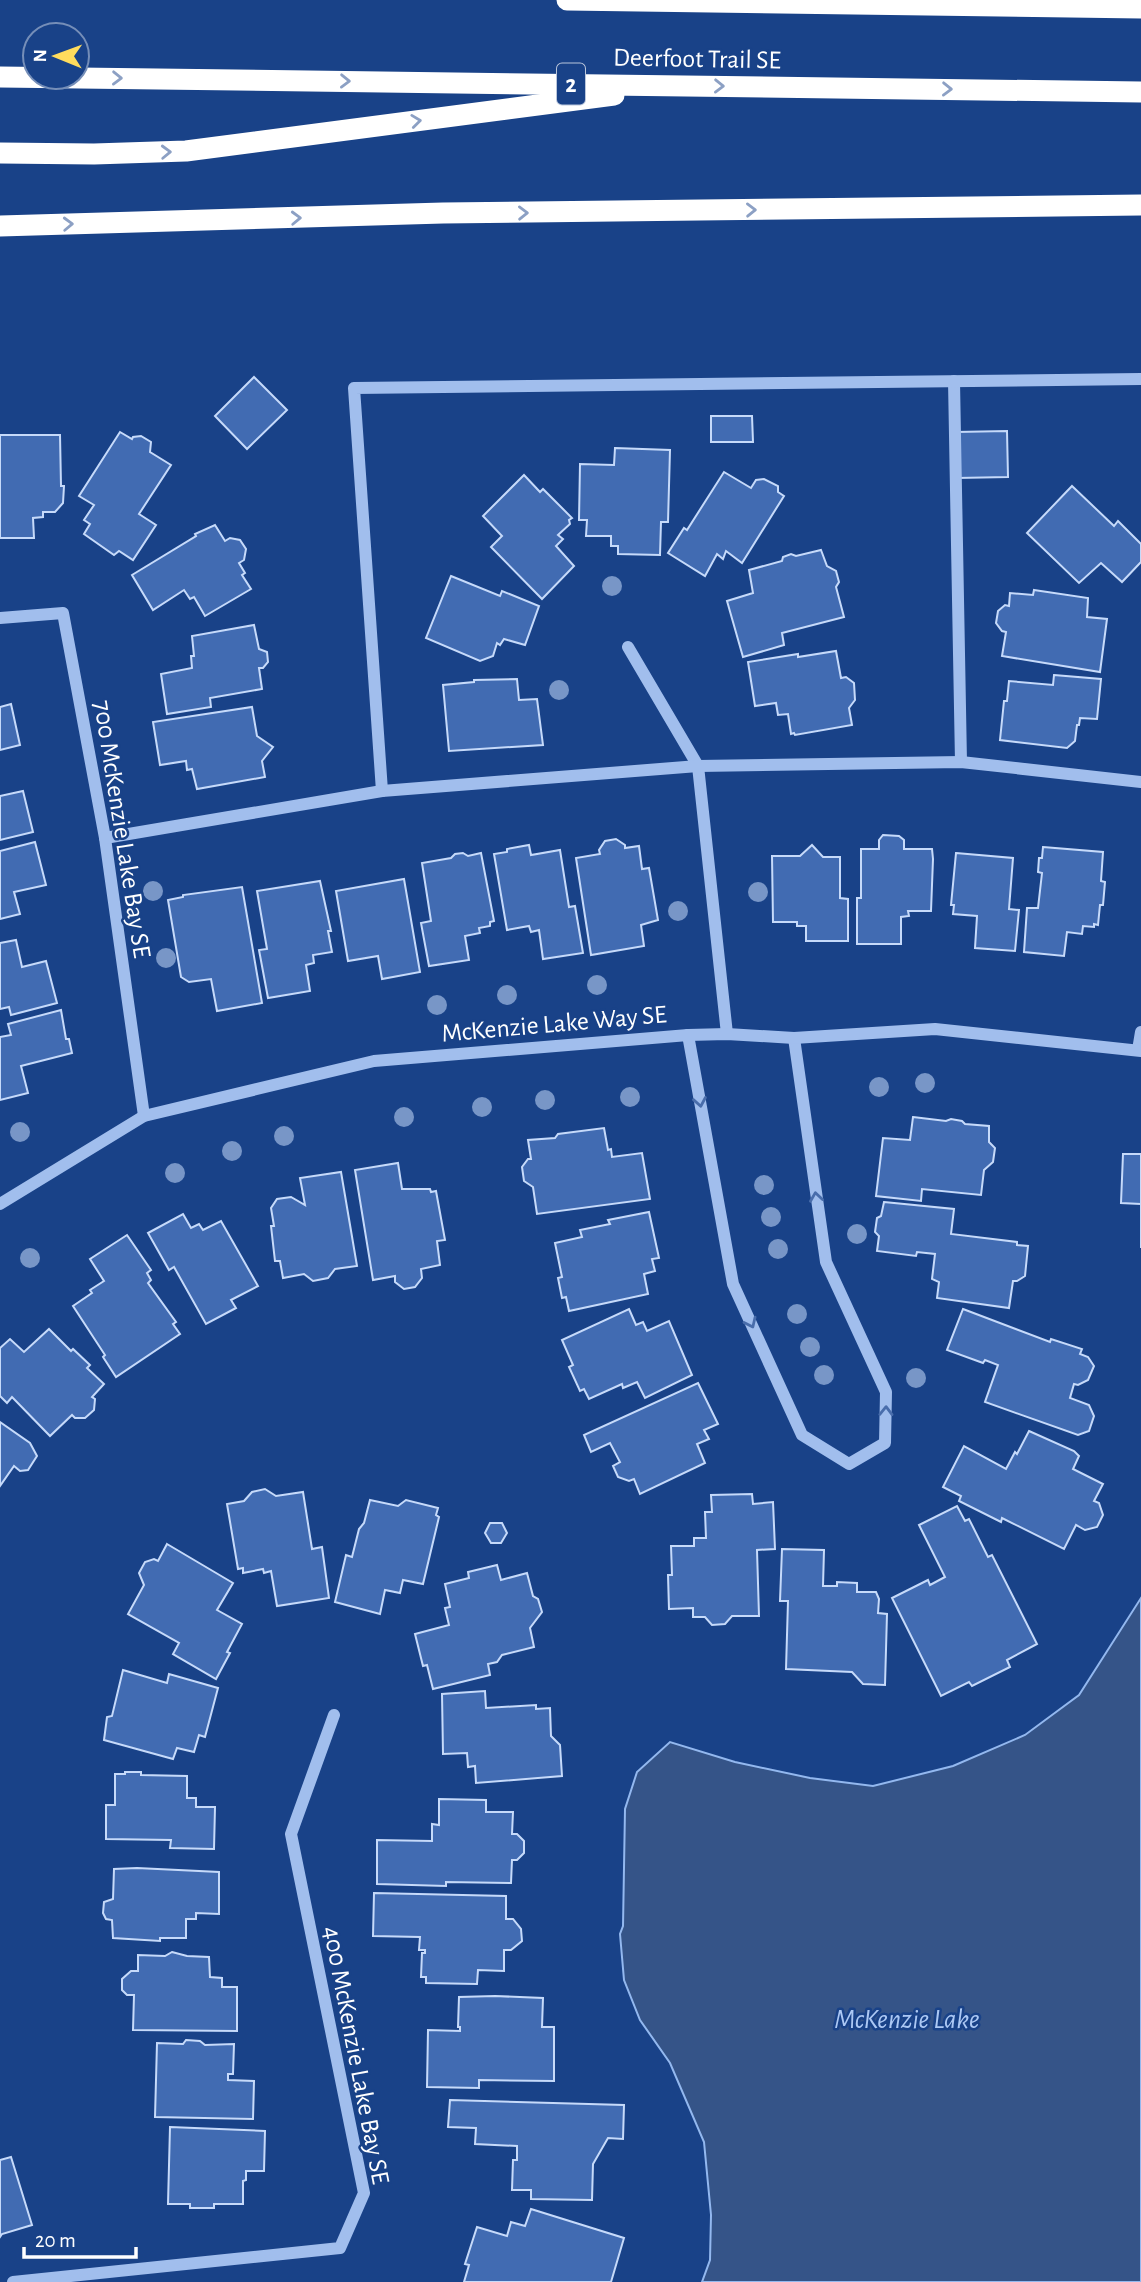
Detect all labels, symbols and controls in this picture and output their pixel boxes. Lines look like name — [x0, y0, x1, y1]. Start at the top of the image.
north arrow — [21, 21, 91, 91]
street label: Deerfoot Trail SE — [613, 45, 781, 73]
text: N — [31, 49, 50, 63]
road number: 2 — [557, 64, 585, 104]
one-way arrow — [112, 70, 123, 86]
one-way arrow — [340, 73, 350, 89]
one-way arrow — [714, 78, 725, 94]
one-way arrow — [941, 82, 952, 97]
one-way arrow — [410, 114, 422, 129]
one-way arrow — [161, 144, 172, 160]
one-way arrow — [746, 202, 756, 218]
one-way arrow — [518, 205, 529, 220]
one-way arrow — [290, 210, 301, 225]
one-way arrow — [63, 217, 74, 232]
street label: 700 McKenzie Lake Bay SE — [89, 698, 155, 960]
street label: McKenzie Lake Way SE — [441, 1001, 668, 1047]
one-way arrow — [692, 1096, 707, 1108]
one-way arrow — [809, 1191, 824, 1203]
one-way arrow — [743, 1316, 757, 1328]
one-way arrow — [878, 1405, 893, 1416]
street label: 400 McKenzie Lake Bay SE — [318, 1924, 394, 2186]
water label: McKenzie Lake — [834, 2006, 980, 2034]
scale bar — [24, 2216, 136, 2260]
text: 20 m — [35, 2230, 76, 2251]

